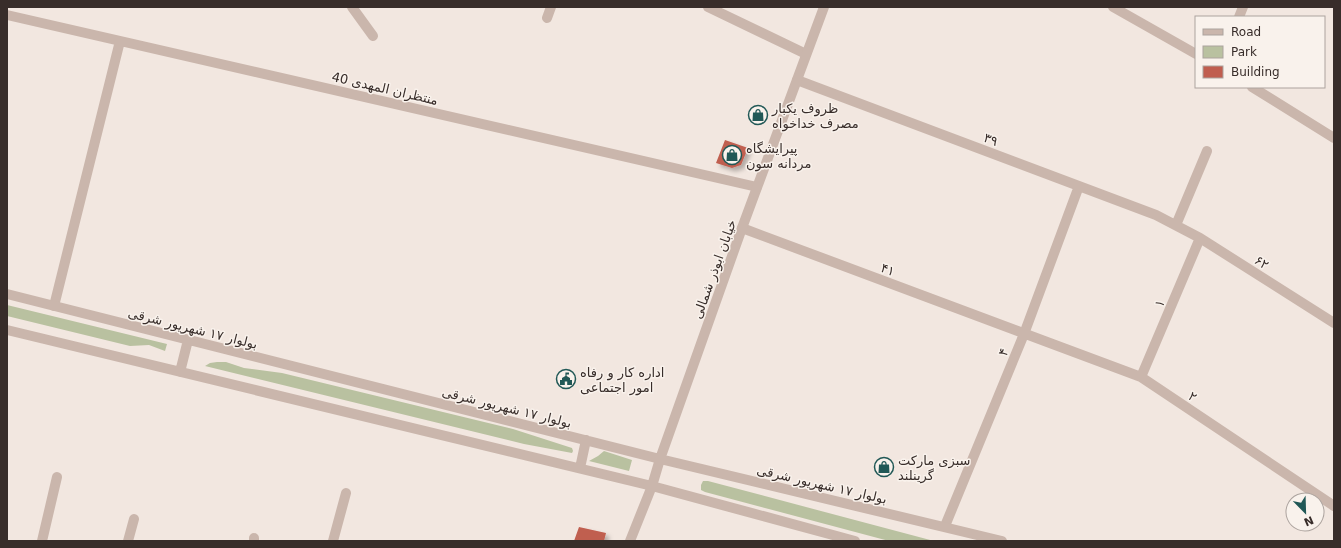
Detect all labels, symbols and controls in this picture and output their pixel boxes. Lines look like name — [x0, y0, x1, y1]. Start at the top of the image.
legend — [1195, 16, 1325, 88]
text: Road — [1231, 25, 1261, 39]
text: Park — [1231, 45, 1257, 59]
text: Building — [1231, 65, 1280, 79]
street label: منتظران المهدی 40 — [330, 69, 440, 109]
place label: ظروف یکبار مصرف خداخواه — [771, 101, 859, 132]
shop icon: ظروف یکبار مصرف خداخواه — [747, 104, 769, 126]
street label: ۳۹ — [982, 130, 1000, 149]
place label: پیرایشگاه مردانه سون — [746, 141, 811, 172]
shop icon: پیرایشگاه مردانه سون — [721, 144, 743, 166]
street label: خیابان ابوذر شمالی — [690, 218, 740, 321]
street label: ۶۲ — [1252, 252, 1272, 272]
street label: ۴۱ — [879, 260, 897, 279]
street label: ۱ — [1151, 297, 1168, 309]
street label: بولوار ۱۷ شهریور شرقی — [126, 305, 259, 353]
street label: ۴ — [995, 346, 1012, 358]
place label: اداره کار و رفاه امور اجتماعی — [580, 365, 664, 396]
public building icon: اداره کار و رفاه امور اجتماعی — [555, 368, 577, 390]
street label: بولوار ۱۷ شهریور شرقی — [440, 384, 573, 432]
street label: ۲ — [1186, 388, 1200, 405]
place label: سبزی مارکت گرینلند — [898, 453, 970, 484]
shop icon: سبزی مارکت گرینلند — [873, 456, 895, 478]
street label: بولوار ۱۷ شهریور شرقی — [755, 462, 888, 508]
north arrow — [1285, 492, 1325, 532]
text: N — [1302, 513, 1315, 529]

